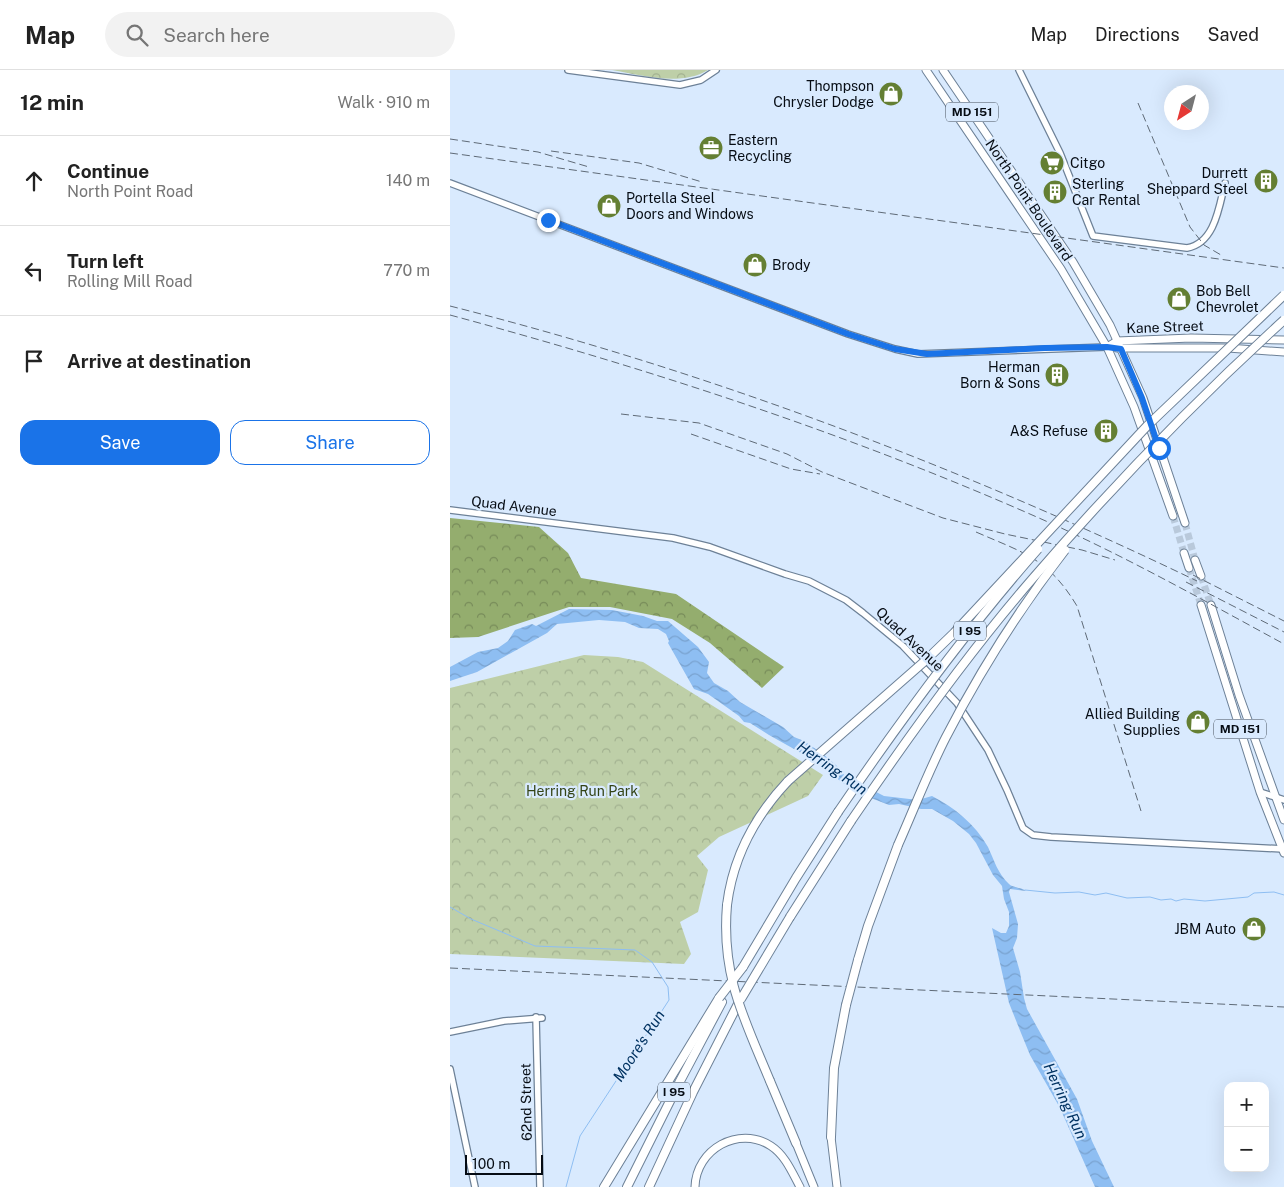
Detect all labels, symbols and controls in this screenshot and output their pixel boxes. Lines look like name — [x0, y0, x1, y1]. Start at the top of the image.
search box — [105, 12, 455, 57]
text: Map — [25, 21, 75, 49]
icon: search — [123, 21, 151, 49]
text: Search here — [163, 24, 270, 46]
text: Map — [1030, 24, 1067, 45]
text: Directions — [1095, 24, 1180, 45]
text: Saved — [1208, 24, 1259, 45]
place label: Thompson Chrysler Dodge — [773, 78, 874, 110]
shop icon: Thompson Chrysler Dodge — [878, 81, 904, 107]
north arrow — [1164, 85, 1209, 130]
text: 12 min — [20, 90, 84, 115]
text: Walk · 910 m — [337, 93, 430, 112]
road number: MD 151 — [946, 102, 998, 122]
place label: Eastern Recycling — [728, 132, 792, 164]
office icon: Eastern Recycling — [698, 135, 724, 161]
street label: North Point Boulevard — [982, 136, 1076, 264]
supermarket icon: Citgo — [1039, 150, 1065, 176]
place label: Citgo — [1070, 155, 1105, 171]
text: Continue — [67, 160, 149, 182]
place label: Durrett Sheppard Steel — [1147, 165, 1248, 197]
icon: ahead — [20, 167, 48, 195]
building icon: Durrett Sheppard Steel — [1253, 168, 1279, 194]
text: 140 m — [386, 171, 430, 190]
place label: Sterling Car Rental — [1072, 176, 1141, 208]
building icon: Sterling Car Rental — [1042, 179, 1068, 205]
text: North Point Road — [67, 182, 193, 201]
place label: Portella Steel Doors and Windows — [626, 190, 754, 222]
shop icon: Portella Steel Doors and Windows — [596, 193, 622, 219]
route end — [537, 209, 560, 232]
text: Turn left — [67, 250, 144, 272]
shop icon: Brody — [742, 252, 768, 278]
icon: left — [20, 257, 48, 285]
place label: Brody — [772, 257, 811, 273]
text: 770 m — [383, 261, 430, 280]
text: Rolling Mill Road — [67, 272, 193, 291]
place label: Bob Bell Chevrolet — [1196, 283, 1259, 315]
shop icon: Bob Bell Chevrolet — [1166, 286, 1192, 312]
street label: Kane Street — [1126, 318, 1204, 336]
icon: arrive — [20, 347, 48, 375]
text: Arrive at destination — [67, 350, 251, 372]
place label: Herman Born & Sons — [960, 359, 1040, 391]
building icon: Herman Born & Sons — [1044, 362, 1070, 388]
building icon: A&S Refuse — [1093, 418, 1119, 444]
button: Save — [20, 420, 220, 465]
button: Share — [230, 420, 430, 465]
place label: A&S Refuse — [1010, 423, 1088, 439]
route start — [1148, 437, 1171, 460]
street label: Quad Avenue — [470, 493, 558, 519]
street label: Quad Avenue — [873, 604, 947, 674]
road number: I 95 — [954, 622, 986, 640]
place label: Allied Building Supplies — [1085, 706, 1180, 738]
shop icon: Allied Building Supplies — [1185, 709, 1211, 735]
road number: MD 151 — [1214, 720, 1266, 739]
water label: Herring Run — [794, 737, 871, 798]
park label: Herring Run Park — [526, 783, 638, 799]
shop icon: JBM Auto — [1241, 916, 1267, 942]
place label: JBM Auto — [1174, 921, 1236, 937]
water label: Moore's Run — [609, 1007, 668, 1085]
water label: Herring Run — [1040, 1060, 1090, 1141]
street label: 62nd Street — [517, 1063, 535, 1141]
road number: I 95 — [658, 1082, 690, 1102]
map controls — [1224, 1082, 1269, 1172]
button: + — [1224, 1082, 1269, 1127]
button: − — [1224, 1127, 1269, 1172]
scale bar — [465, 1152, 542, 1175]
text: 100 m — [472, 1156, 510, 1172]

